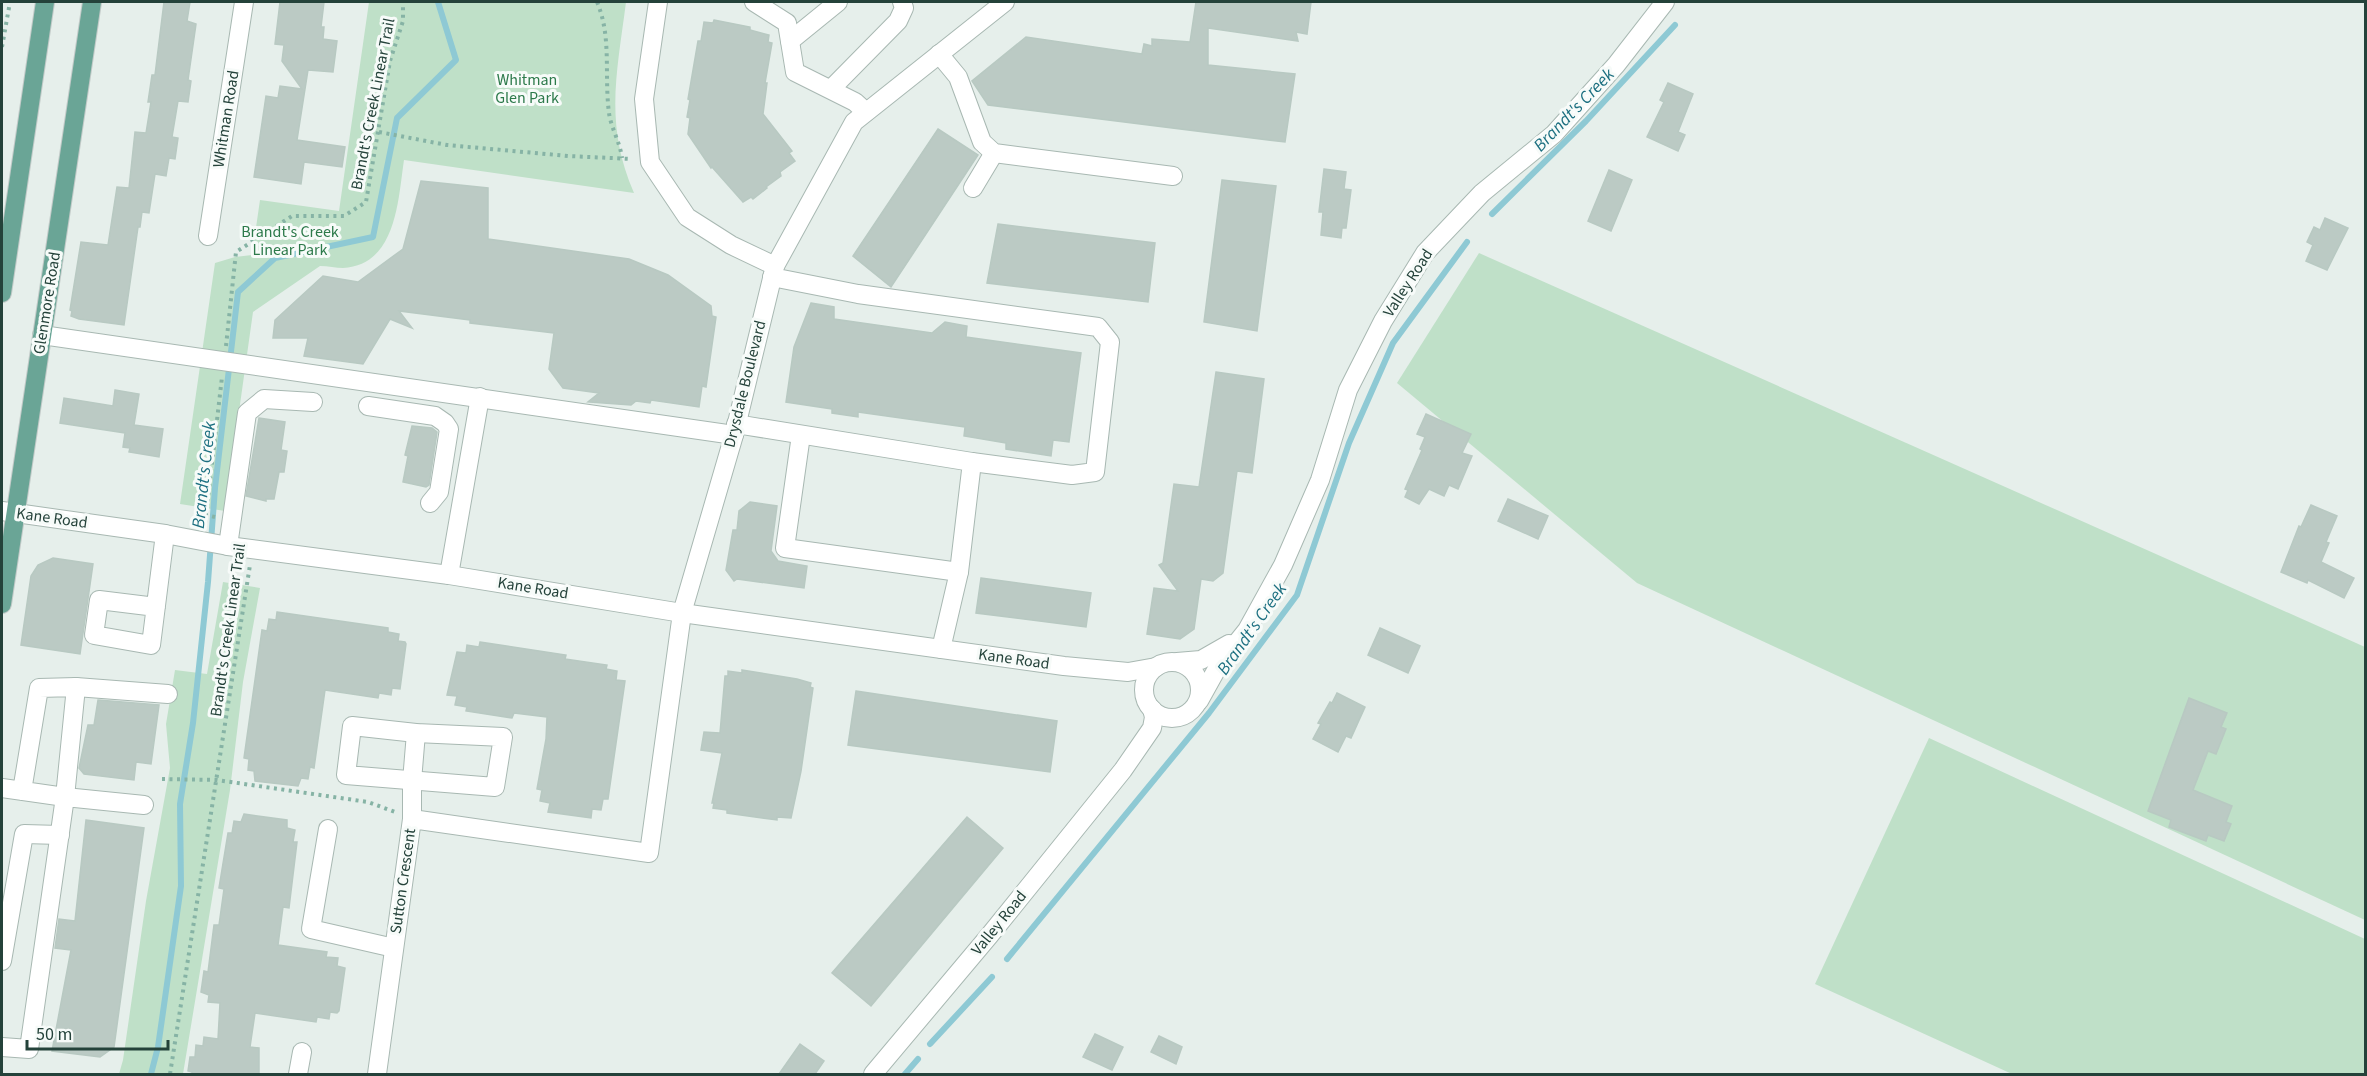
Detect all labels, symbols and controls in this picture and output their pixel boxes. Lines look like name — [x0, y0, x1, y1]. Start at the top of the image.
street label: Brandt's Creek Linear Trail — [346, 16, 400, 192]
water label: Brandt's Creek — [1528, 62, 1621, 157]
street label: Whitman Road — [207, 69, 245, 169]
park label: Whitman Glen Park — [495, 69, 559, 109]
park label: Brandt's Creek Linear Park — [241, 221, 339, 261]
street label: Valley Road — [1378, 245, 1438, 321]
street label: Glenmore Road — [28, 250, 66, 356]
street label: Drysdale Boulevard — [719, 318, 771, 450]
water label: Brandt's Creek — [186, 420, 222, 530]
street label: Kane Road — [15, 502, 89, 534]
street label: Brandt's Creek Linear Trail — [205, 542, 251, 718]
street label: Kane Road — [496, 572, 570, 604]
water label: Brandt's Creek — [1211, 578, 1293, 680]
street label: Kane Road — [977, 643, 1051, 675]
street label: Sutton Crescent — [385, 826, 421, 935]
street label: Valley Road — [966, 886, 1032, 960]
scale bar — [27, 1013, 168, 1051]
text: 50 m — [36, 1022, 72, 1047]

